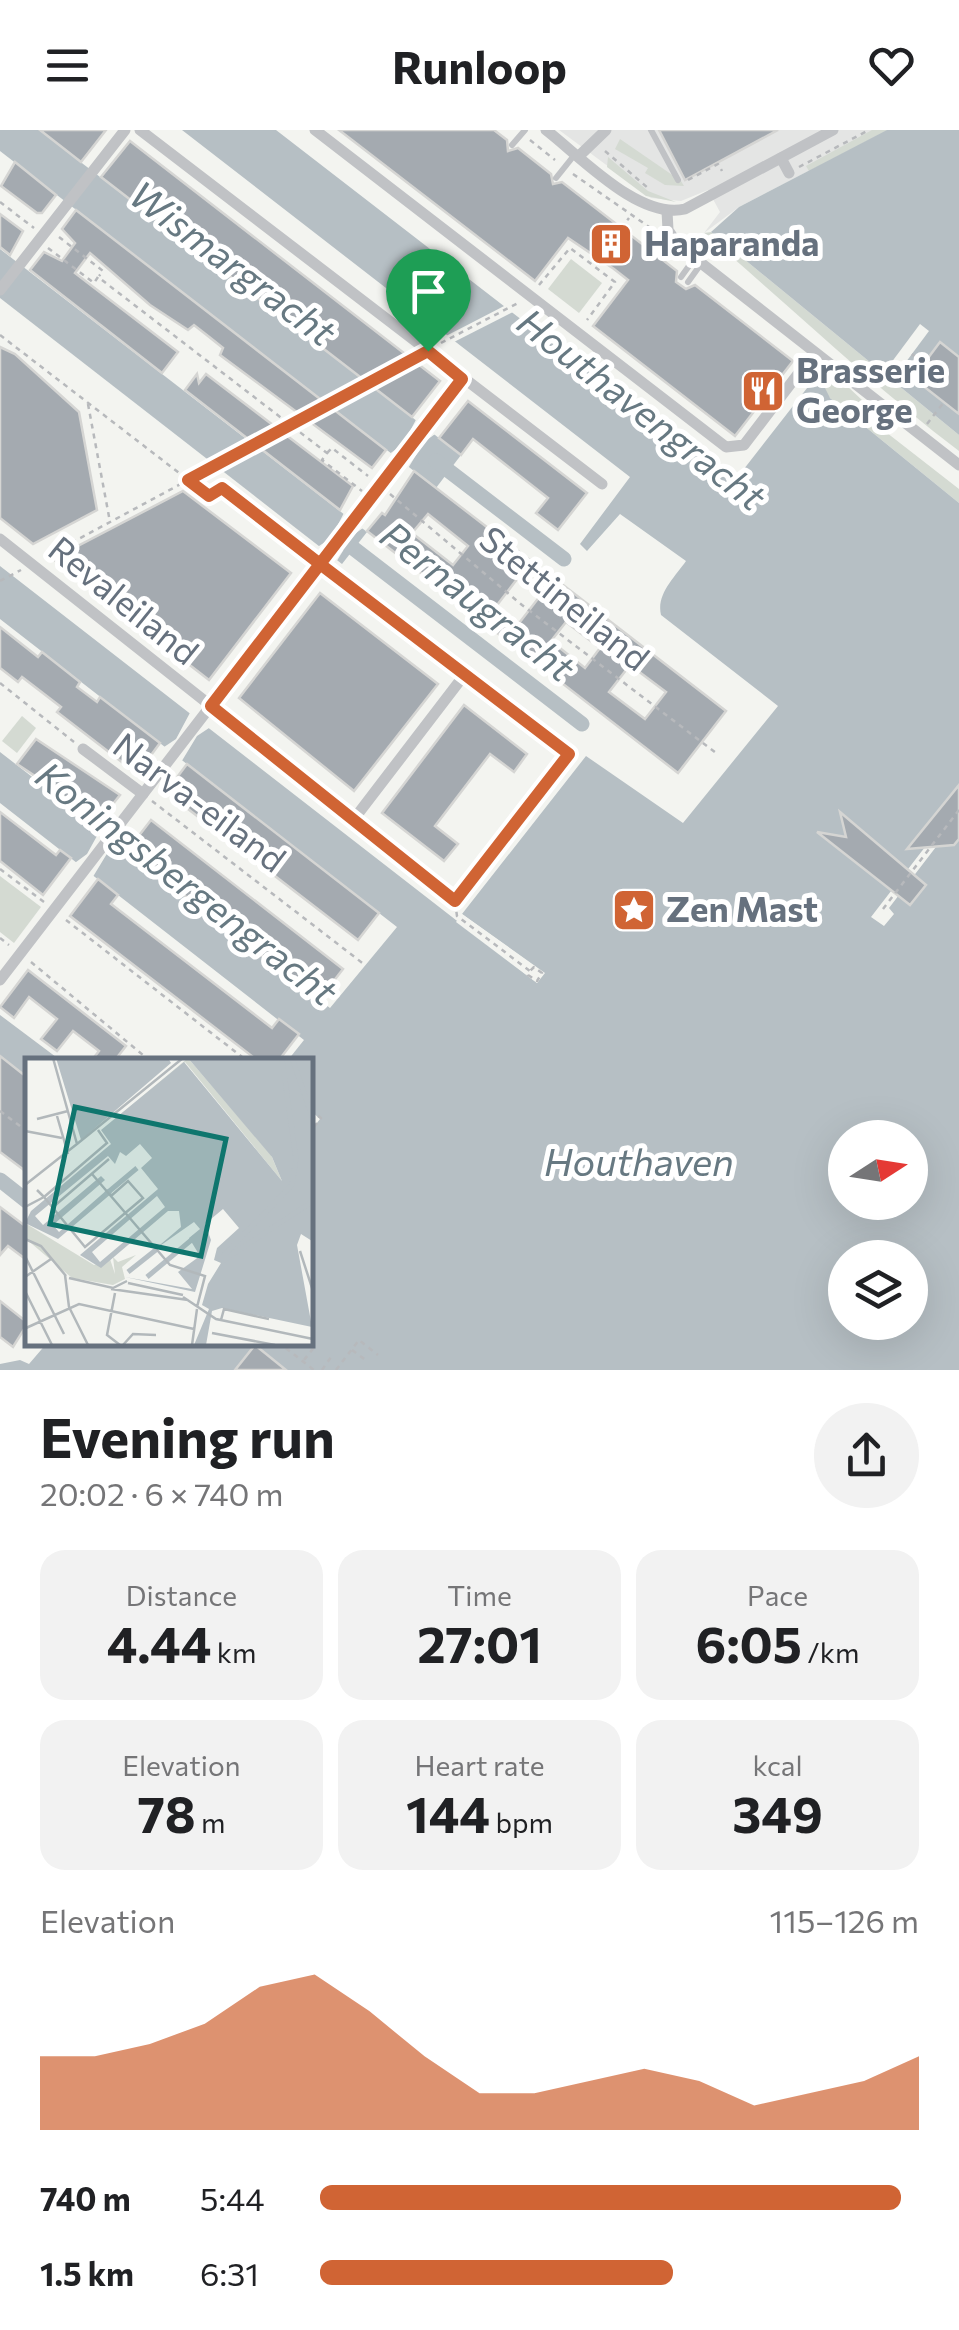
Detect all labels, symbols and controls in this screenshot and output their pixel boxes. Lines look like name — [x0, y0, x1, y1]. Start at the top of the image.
icon: menu — [40, 38, 95, 93]
text: Runloop — [392, 38, 567, 93]
icon: heart — [864, 38, 919, 93]
water label: Wismargracht — [121, 169, 347, 355]
place label: Haparanda — [644, 220, 820, 263]
building icon: Haparanda — [588, 221, 634, 267]
pin — [386, 249, 471, 352]
icon: arrive — [401, 264, 456, 319]
water label: Houthavengracht — [509, 297, 777, 520]
place label: Brasserie George — [796, 347, 945, 430]
restaurant icon: Brasserie George — [740, 368, 786, 414]
water label: Pernaugracht — [372, 510, 586, 691]
street label: Stettineiland — [472, 516, 659, 678]
street label: Revaleiland — [41, 526, 208, 672]
street label: Narva-eiland — [106, 722, 295, 880]
water label: Koningsbergengracht — [28, 750, 348, 1015]
place label: Zen Mast — [666, 886, 818, 929]
place icon: Zen Mast — [611, 887, 657, 933]
inset map — [25, 1058, 312, 1345]
north arrow — [828, 1120, 928, 1220]
map controls — [828, 1120, 928, 1340]
water label: Houthaven — [544, 1137, 734, 1184]
button: layers — [828, 1240, 928, 1340]
text: Evening run — [40, 1402, 335, 1469]
button: share — [814, 1403, 919, 1508]
text: 20:02 · 6 × 740 m — [40, 1473, 283, 1513]
text: Distance — [126, 1578, 237, 1612]
text: Time — [447, 1578, 512, 1612]
text: Pace — [747, 1578, 808, 1612]
text: 4.44 — [107, 1612, 211, 1673]
text: 27:01 — [417, 1612, 542, 1673]
text: 6:05 — [696, 1612, 802, 1673]
text: km — [211, 1635, 256, 1669]
text: /km — [802, 1635, 859, 1669]
text: Elevation — [122, 1748, 241, 1782]
text: Heart rate — [414, 1748, 545, 1782]
text: kcal — [752, 1748, 803, 1782]
text: 78 — [138, 1782, 196, 1843]
text: 144 — [406, 1782, 490, 1843]
text: 349 — [732, 1782, 823, 1843]
text: m — [196, 1805, 225, 1839]
text: bpm — [490, 1805, 553, 1839]
text: Elevation — [40, 1900, 175, 1940]
text: 115–126 m — [770, 1900, 919, 1940]
text: 740 m — [40, 2178, 131, 2218]
text: 5:44 — [200, 2178, 264, 2218]
text: 1.5 km — [40, 2253, 134, 2293]
text: 6:31 — [200, 2253, 259, 2293]

